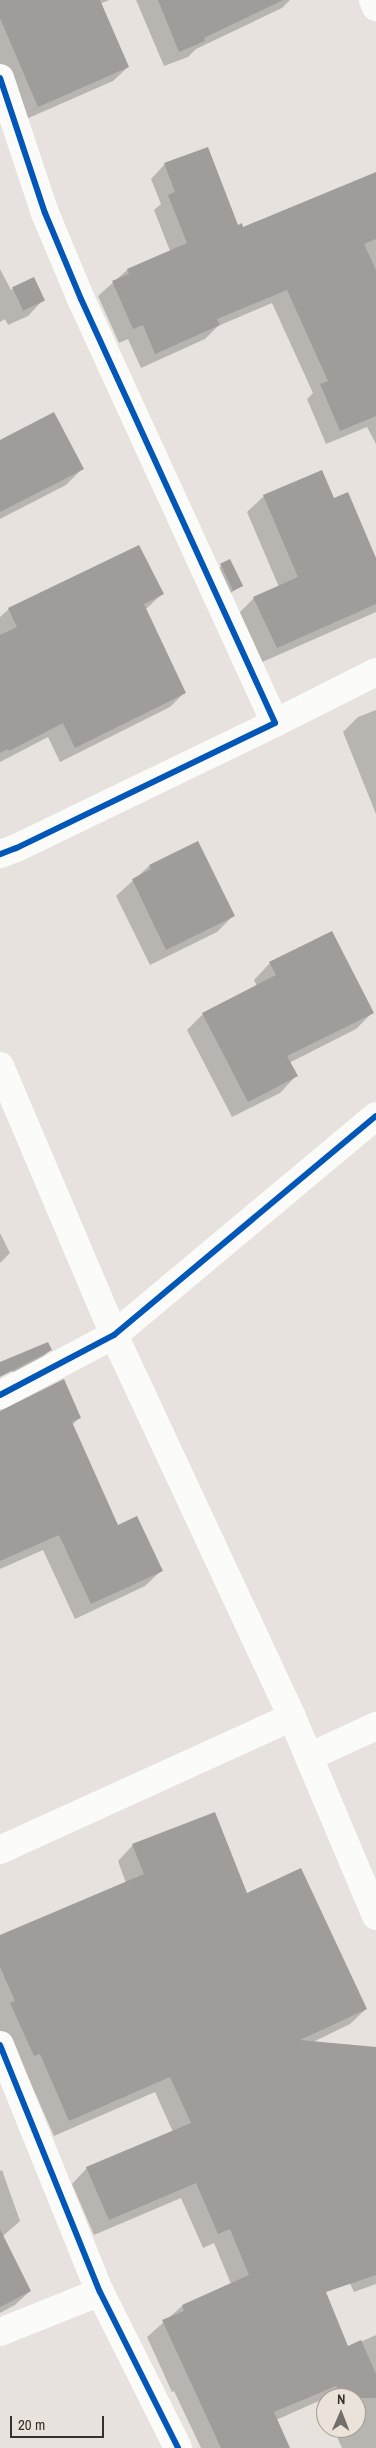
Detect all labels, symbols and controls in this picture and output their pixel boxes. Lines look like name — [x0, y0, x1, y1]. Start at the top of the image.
north arrow — [316, 2388, 366, 2438]
text: N — [337, 2390, 346, 2408]
scale bar — [12, 2406, 106, 2438]
text: 20 m — [18, 2414, 45, 2435]

